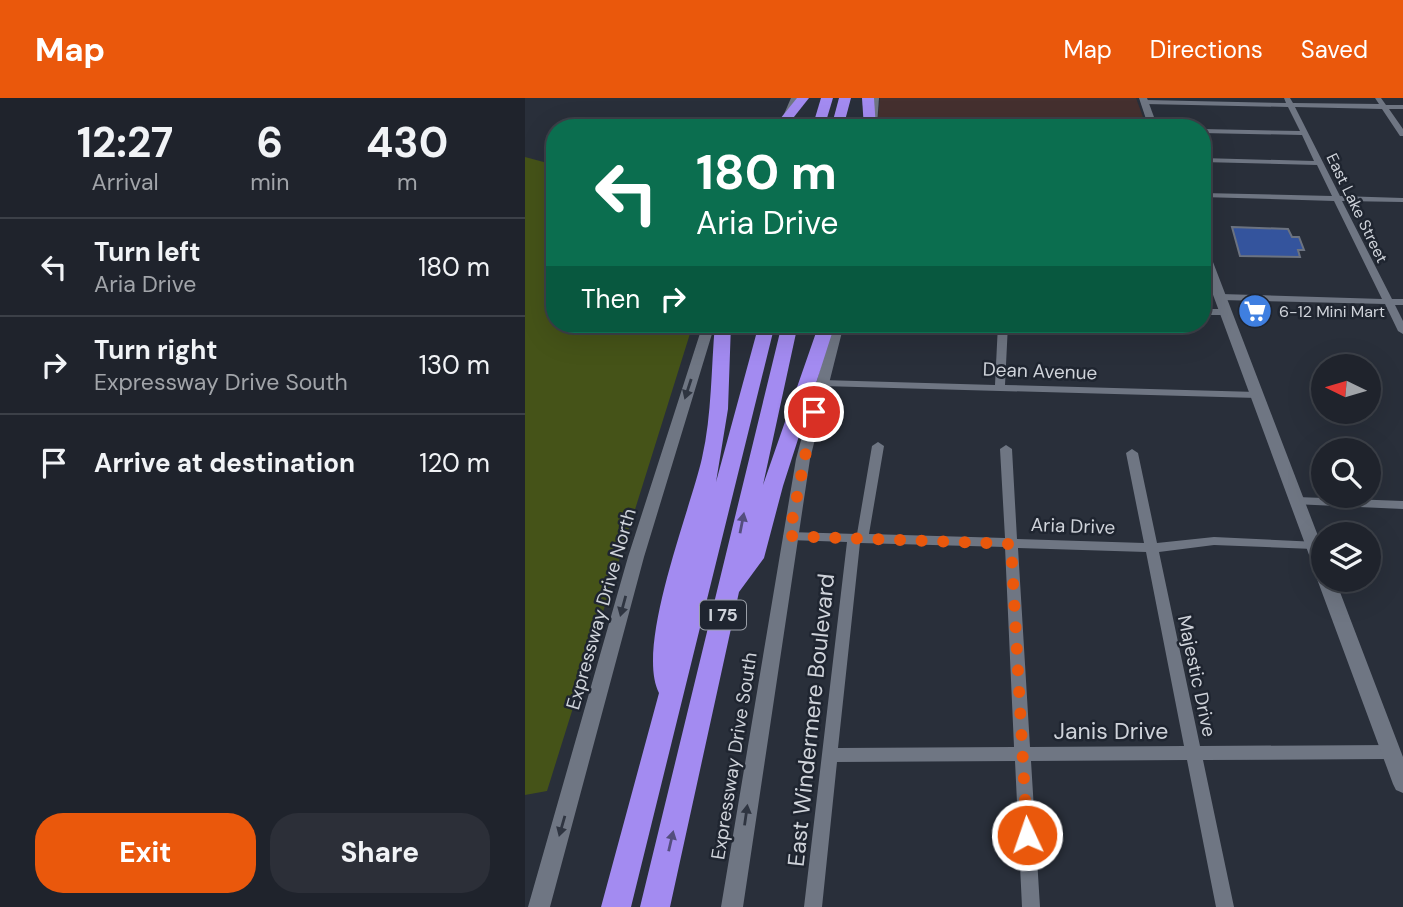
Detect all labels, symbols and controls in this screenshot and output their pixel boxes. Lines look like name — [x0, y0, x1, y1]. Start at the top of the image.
text: Map — [35, 28, 105, 71]
text: Map — [1064, 34, 1112, 65]
text: Directions — [1150, 34, 1263, 65]
text: Saved — [1301, 34, 1368, 65]
text: 12:27 — [77, 115, 173, 170]
text: 6 — [256, 115, 283, 170]
text: 430 — [366, 115, 448, 170]
text: 180 m — [696, 140, 837, 204]
icon: left — [581, 147, 672, 238]
street label: East Lake Street — [1321, 150, 1393, 266]
text: Arrival — [92, 167, 159, 197]
text: min — [250, 167, 289, 197]
text: m — [397, 167, 417, 197]
text: Aria Drive — [696, 202, 838, 244]
text: Turn left — [94, 235, 201, 269]
icon: left — [35, 248, 73, 286]
text: 180 m — [418, 250, 490, 284]
text: Aria Drive — [94, 269, 196, 299]
icon: right — [654, 280, 692, 318]
text: Then — [581, 282, 640, 316]
supermarket icon: 6-12 Mini Mart — [1236, 292, 1274, 330]
place label: 6-12 Mini Mart — [1279, 301, 1385, 322]
text: Turn right — [94, 333, 218, 367]
icon: right — [35, 346, 73, 384]
text: 130 m — [419, 348, 490, 382]
north arrow — [1311, 354, 1381, 424]
map controls — [1311, 354, 1381, 592]
street label: Dean Avenue — [982, 357, 1098, 385]
text: Expressway Drive South — [94, 367, 348, 397]
one-way arrow — [682, 378, 693, 399]
pin — [784, 382, 844, 442]
icon: arrive — [795, 393, 833, 431]
button: search — [1311, 438, 1381, 508]
icon: arrive — [35, 444, 73, 482]
text: Arrive at destination — [94, 446, 355, 480]
text: 120 m — [419, 446, 490, 480]
street label: Expressway Drive North — [560, 506, 642, 712]
one-way arrow — [737, 512, 748, 534]
street label: Aria Drive — [1030, 512, 1116, 540]
button: layers — [1311, 522, 1381, 592]
street label: East Windermere Boulevard — [781, 572, 841, 868]
one-way arrow — [617, 596, 627, 617]
road number: I 75 — [700, 601, 746, 630]
street label: Majestic Drive — [1172, 613, 1222, 739]
street label: Expressway Drive South — [705, 651, 763, 861]
street label: Janis Drive — [1054, 716, 1168, 746]
position arrow — [990, 798, 1064, 872]
one-way arrow — [741, 804, 752, 826]
button: Exit — [35, 813, 256, 893]
button: Share — [270, 813, 490, 893]
one-way arrow — [557, 816, 567, 837]
one-way arrow — [665, 829, 676, 851]

